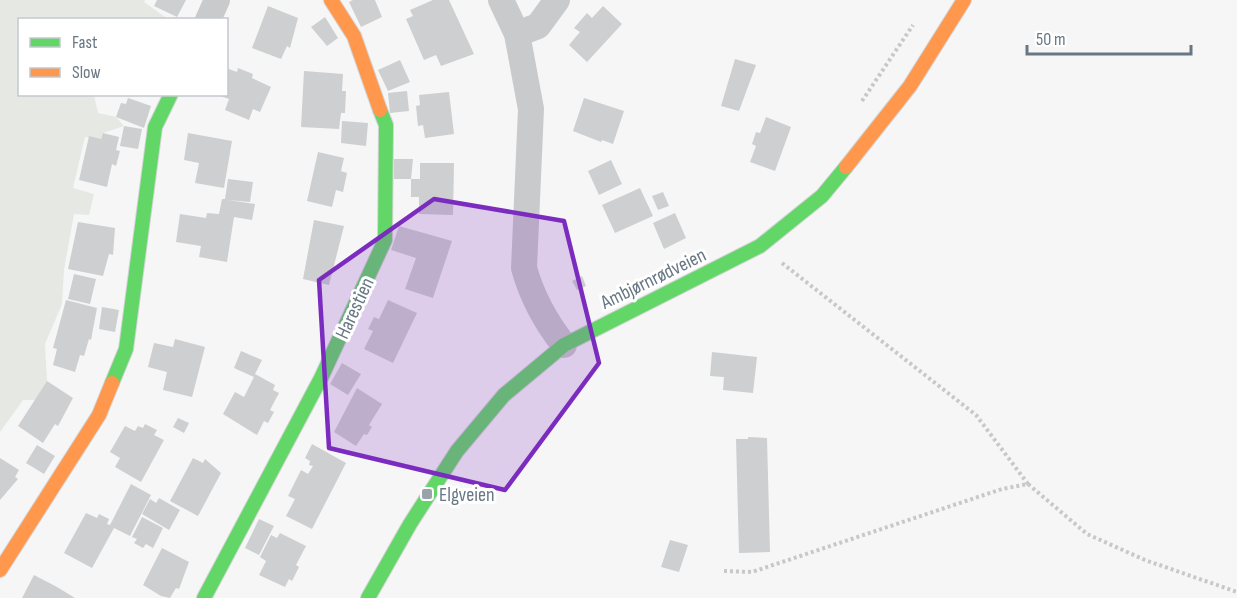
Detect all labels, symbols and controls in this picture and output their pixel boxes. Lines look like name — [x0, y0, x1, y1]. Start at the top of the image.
legend — [18, 18, 228, 96]
scale bar — [1027, 18, 1190, 56]
text: 50 m — [1036, 29, 1066, 50]
text: Fast — [72, 32, 98, 53]
text: Slow — [72, 62, 101, 83]
street label: Ambjørnrødveien — [596, 243, 710, 315]
street label: Harestien — [330, 274, 380, 343]
place label: Elgveien — [439, 483, 495, 507]
marker: Elgveien — [420, 487, 434, 501]

